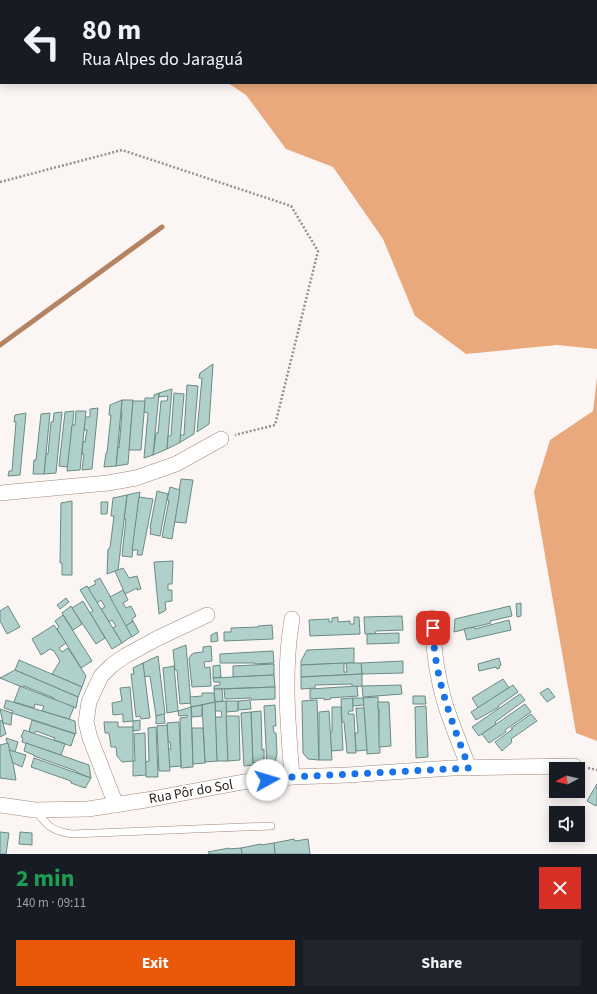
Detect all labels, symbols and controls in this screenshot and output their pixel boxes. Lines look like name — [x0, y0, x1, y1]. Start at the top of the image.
text: 80 m — [82, 10, 141, 50]
icon: left — [16, 16, 68, 68]
text: Rua Alpes do Jaraguá — [82, 47, 243, 72]
pin — [416, 611, 450, 645]
icon: arrive — [422, 617, 444, 639]
position arrow — [246, 759, 288, 801]
north arrow — [549, 762, 585, 798]
map controls — [549, 762, 585, 842]
street label: Rua Pôr do Sol — [147, 775, 235, 809]
button: sound — [549, 806, 585, 842]
text: 2 min — [16, 861, 74, 896]
button: close — [539, 867, 581, 909]
text: 140 m · 09:11 — [16, 894, 86, 912]
button: Exit — [16, 940, 295, 986]
button: Share — [303, 940, 581, 986]

